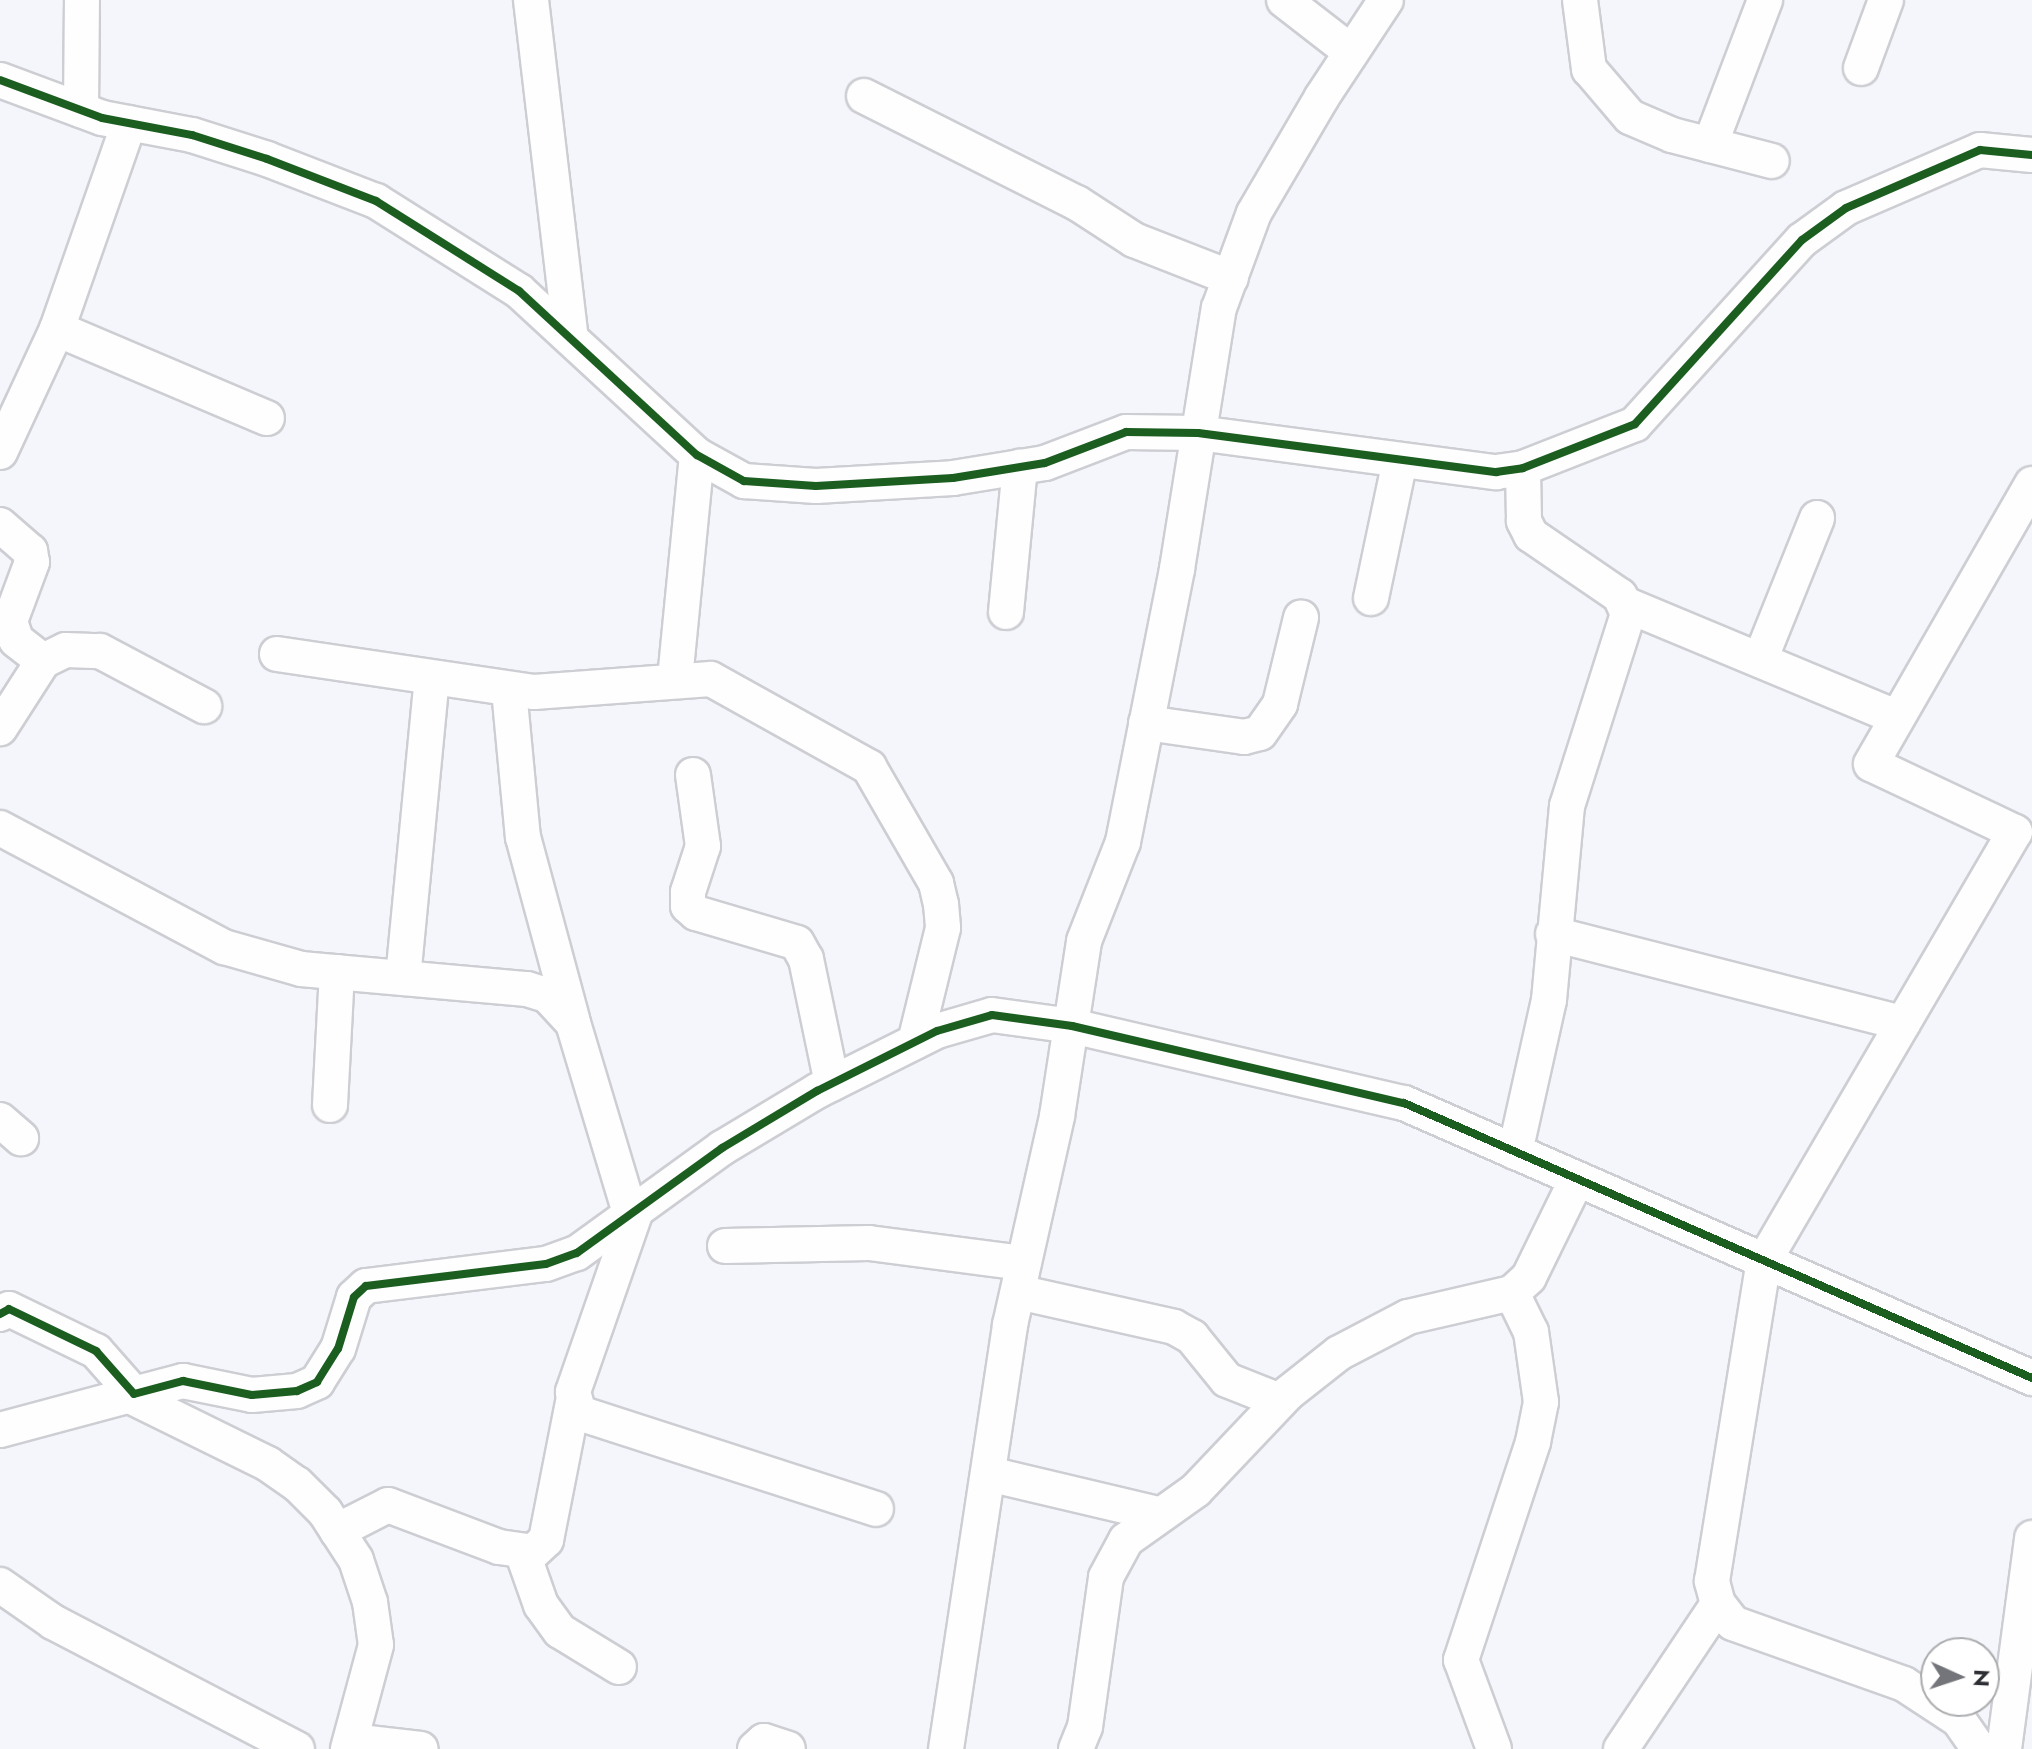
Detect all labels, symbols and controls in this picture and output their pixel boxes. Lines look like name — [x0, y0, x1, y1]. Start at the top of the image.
north arrow — [1920, 1637, 2000, 1717]
text: N — [1966, 1669, 1998, 1688]

